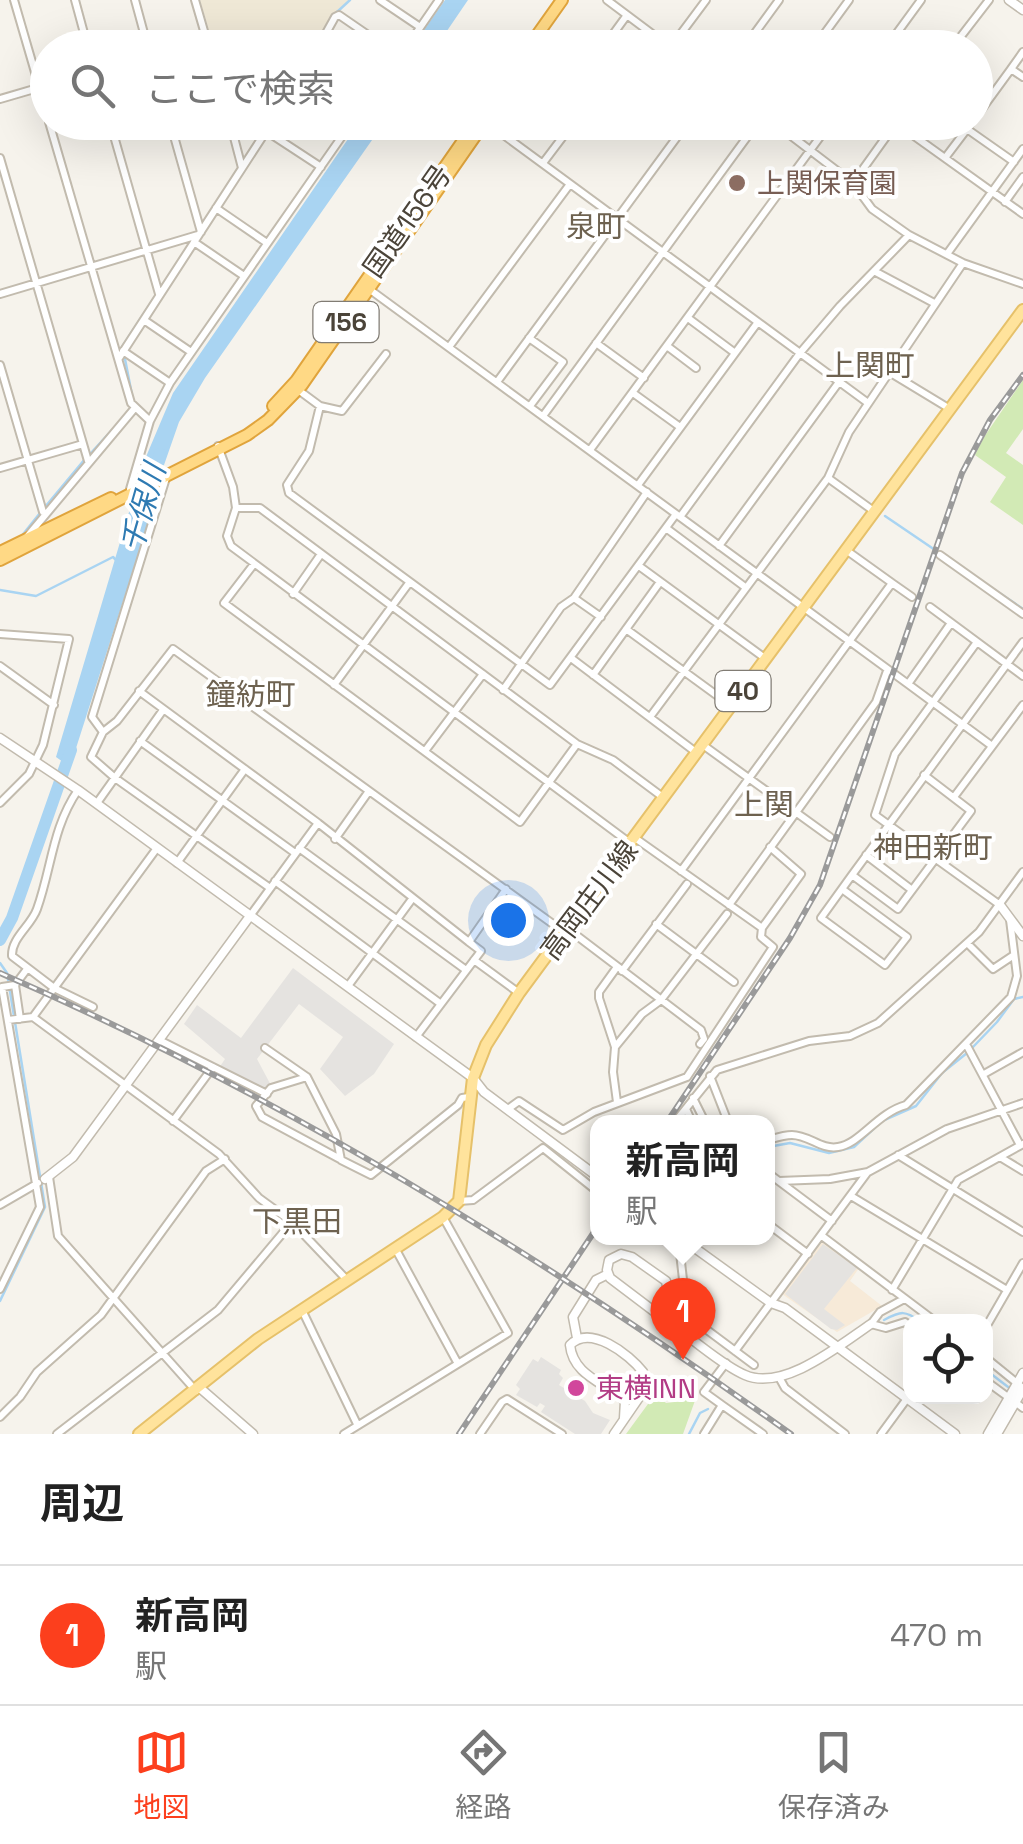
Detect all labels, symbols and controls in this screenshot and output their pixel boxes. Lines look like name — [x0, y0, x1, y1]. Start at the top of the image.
search box — [30, 30, 993, 140]
icon: search — [65, 58, 120, 113]
text: ここで検索 — [145, 65, 335, 113]
street label: 国道156号 — [355, 158, 459, 284]
place label: 上関保育園 — [757, 165, 897, 201]
marker: 上関保育園 — [726, 172, 748, 194]
district label: 泉町 — [566, 207, 626, 246]
road number: 156 — [314, 302, 378, 342]
district label: 上関町 — [825, 346, 915, 385]
water label: 千保川 — [112, 456, 175, 557]
road number: 40 — [716, 671, 770, 711]
district label: 鐘紡町 — [206, 675, 296, 714]
district label: 上関 — [734, 785, 794, 824]
district label: 神田新町 — [873, 828, 993, 867]
street label: 高岡庄川線 — [532, 833, 646, 967]
your location — [483, 895, 534, 946]
popup — [590, 1115, 775, 1245]
text: 新高岡 — [625, 1137, 740, 1185]
text: 駅 — [625, 1191, 658, 1231]
district label: 下黒田 — [252, 1202, 342, 1241]
pin: 1 — [650, 1278, 716, 1360]
map controls — [903, 1314, 993, 1404]
button: locate — [903, 1314, 993, 1404]
place label: 東横INN — [596, 1370, 696, 1406]
marker: 東横INN — [565, 1377, 587, 1399]
text: 周辺 — [40, 1477, 124, 1530]
text: 新高岡 — [135, 1592, 249, 1640]
text: 1 — [65, 1615, 80, 1655]
text: 470 m — [890, 1615, 983, 1655]
text: 駅 — [135, 1646, 167, 1686]
tab: 地図 — [133, 1725, 189, 1825]
tab: 経路 — [455, 1725, 512, 1825]
tab: 保存済み — [778, 1725, 890, 1825]

